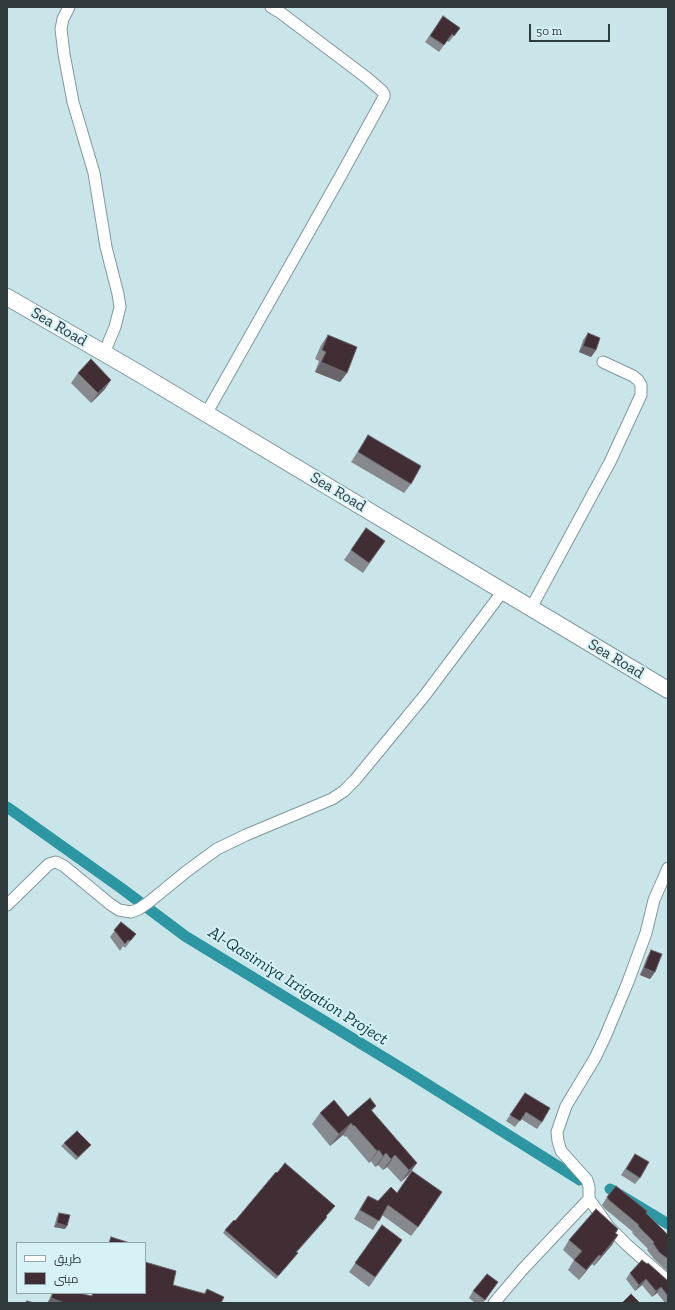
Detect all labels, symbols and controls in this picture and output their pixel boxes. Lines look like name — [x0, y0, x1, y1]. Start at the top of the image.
scale bar — [531, 16, 612, 42]
text: 50 m — [536, 24, 562, 38]
street label: Sea Road — [27, 303, 91, 351]
street label: Sea Road — [307, 468, 369, 516]
street label: Sea Road — [585, 635, 647, 683]
water label: Al-Qasimiya Irrigation Project — [204, 922, 392, 1050]
legend — [16, 1242, 146, 1294]
text: طريق — [54, 1252, 81, 1266]
text: مبنى — [54, 1272, 79, 1286]

